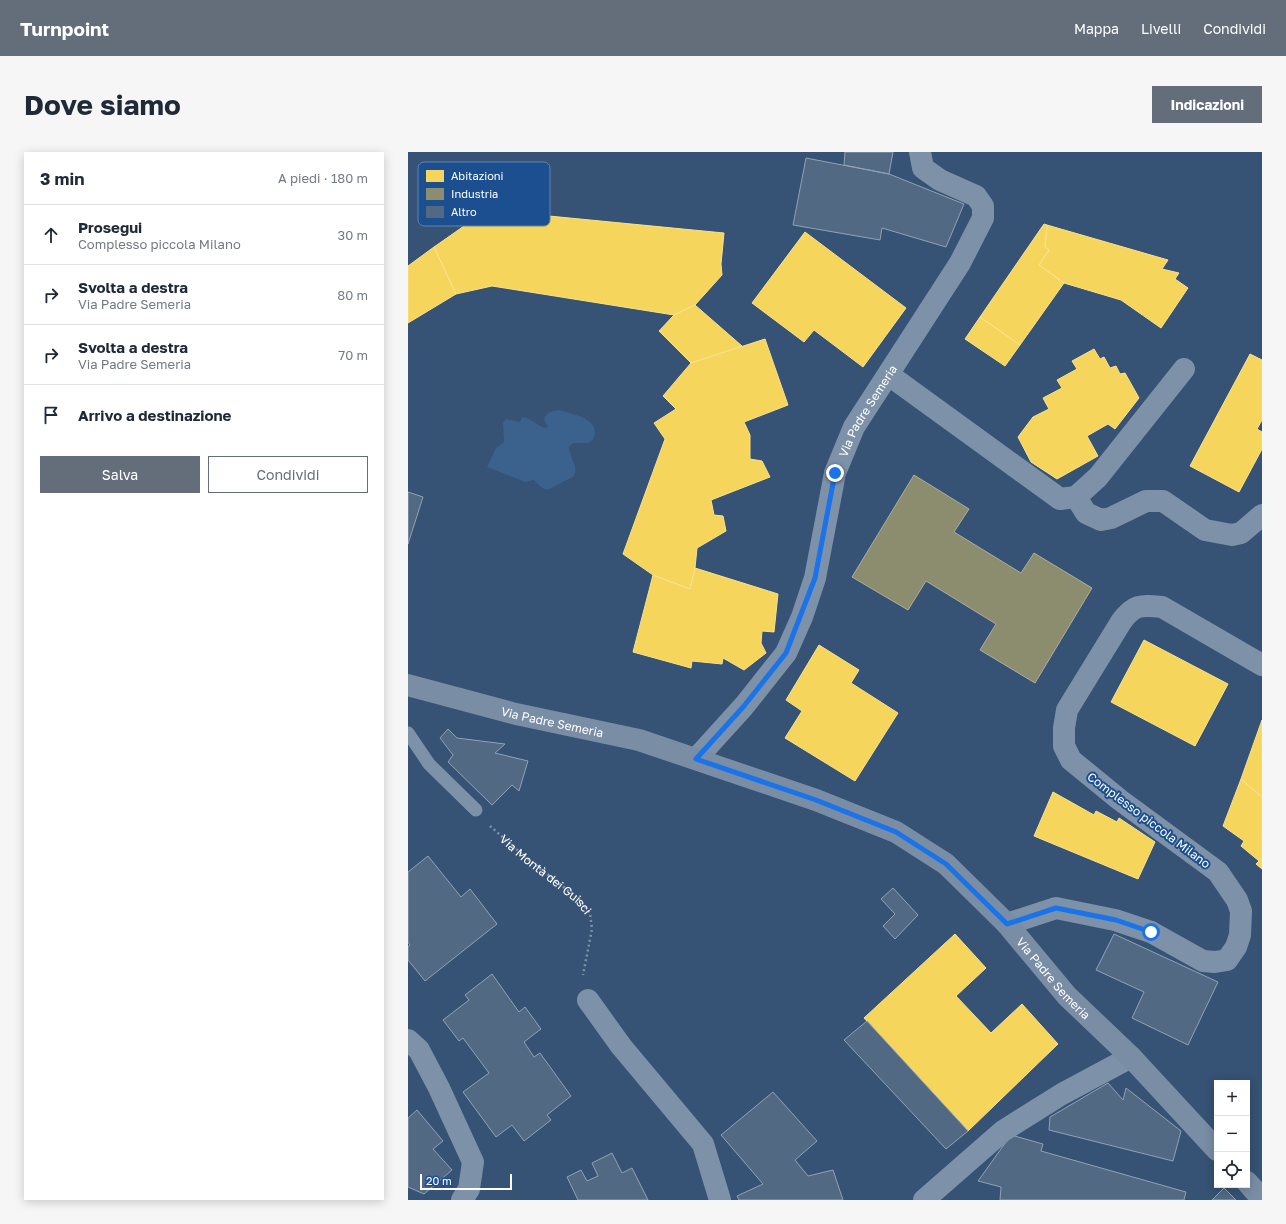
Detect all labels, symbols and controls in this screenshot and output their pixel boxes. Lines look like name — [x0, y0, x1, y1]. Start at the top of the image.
text: Turnpoint — [20, 17, 109, 40]
text: Mappa — [1074, 20, 1119, 37]
text: Livelli — [1141, 20, 1181, 37]
text: Condividi — [1203, 20, 1266, 37]
button: Indicazioni — [1152, 86, 1262, 123]
text: Dove siamo — [24, 88, 181, 121]
legend — [418, 162, 550, 226]
text: 3 min — [40, 168, 84, 189]
text: Abitazioni — [451, 169, 504, 182]
text: A piedi · 180 m — [278, 170, 368, 186]
text: Industria — [451, 187, 498, 200]
text: Altro — [451, 205, 477, 218]
text: Prosegui — [78, 218, 142, 236]
icon: ahead — [40, 224, 62, 246]
text: 30 m — [338, 227, 368, 243]
text: Complesso piccola Milano — [78, 236, 241, 252]
text: Svolta a destra — [78, 278, 188, 296]
icon: right — [40, 284, 62, 306]
text: 80 m — [337, 287, 368, 303]
text: Via Padre Semeria — [78, 296, 191, 312]
text: Svolta a destra — [78, 338, 188, 356]
icon: right — [40, 344, 62, 366]
text: 70 m — [338, 347, 368, 363]
text: Via Padre Semeria — [78, 356, 191, 372]
street label: Via Padre Semeria — [835, 362, 900, 459]
icon: arrive — [40, 404, 62, 426]
text: Arrivo a destinazione — [78, 406, 231, 424]
button: Salva — [40, 456, 200, 493]
button: Condividi — [208, 456, 368, 493]
route end — [826, 464, 844, 482]
street label: Via Padre Semeria — [500, 703, 605, 740]
street label: Complesso piccola Milano — [1085, 769, 1213, 871]
street label: Via Montà dei Guisci — [497, 831, 595, 917]
route start — [1142, 923, 1160, 941]
street label: Via Padre Semeria — [1014, 934, 1094, 1022]
map controls — [1214, 1080, 1250, 1188]
button: + — [1214, 1080, 1250, 1116]
button: − — [1214, 1116, 1250, 1152]
button: locate — [1214, 1152, 1250, 1188]
scale bar — [420, 1172, 512, 1191]
text: 20 m — [426, 1174, 452, 1187]

